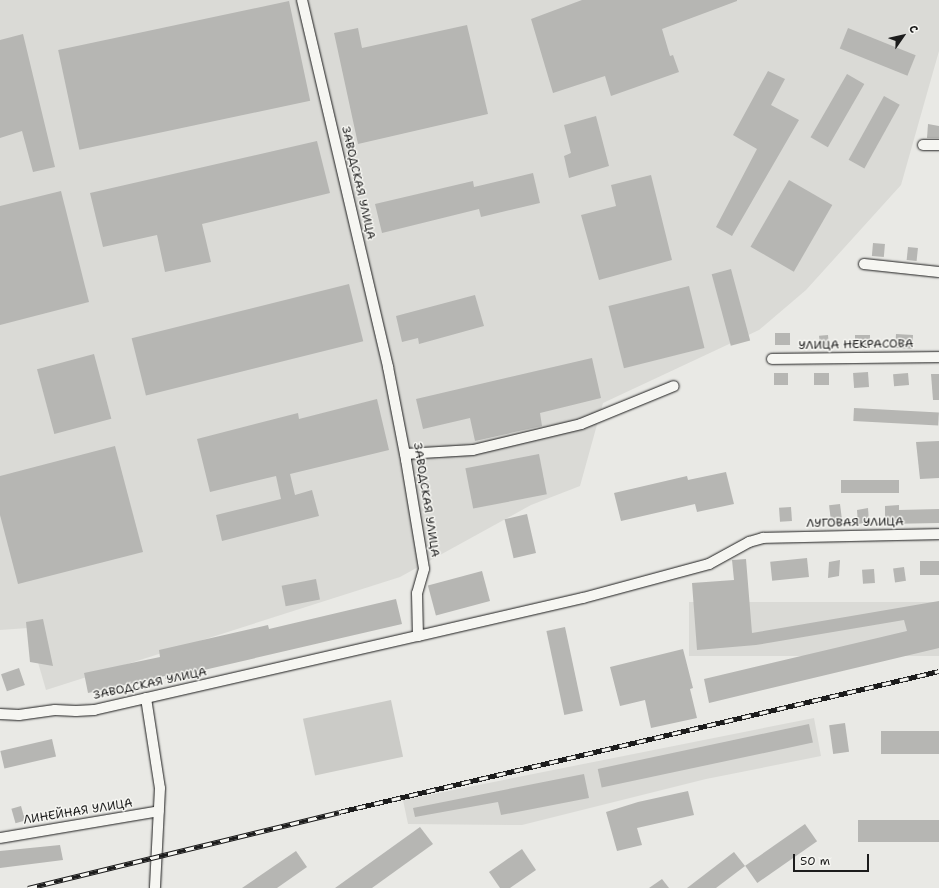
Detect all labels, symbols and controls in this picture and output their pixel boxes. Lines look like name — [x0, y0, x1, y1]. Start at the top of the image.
north arrow — [883, 16, 923, 56]
text: С — [905, 22, 921, 36]
street label: ЗАВОДСКАЯ УЛИЦА — [338, 125, 378, 241]
street label: УЛИЦА НЕКРАСОВА — [798, 337, 914, 353]
street label: ЗАВОДСКАЯ УЛИЦА — [410, 442, 442, 558]
street label: ЛУГОВАЯ УЛИЦА — [806, 515, 904, 531]
street label: ЗАВОДСКАЯ УЛИЦА — [92, 665, 208, 703]
street label: ЛИНЕЙНАЯ УЛИЦА — [22, 796, 134, 828]
scale bar — [795, 846, 871, 872]
text: 50 m — [800, 853, 830, 869]

